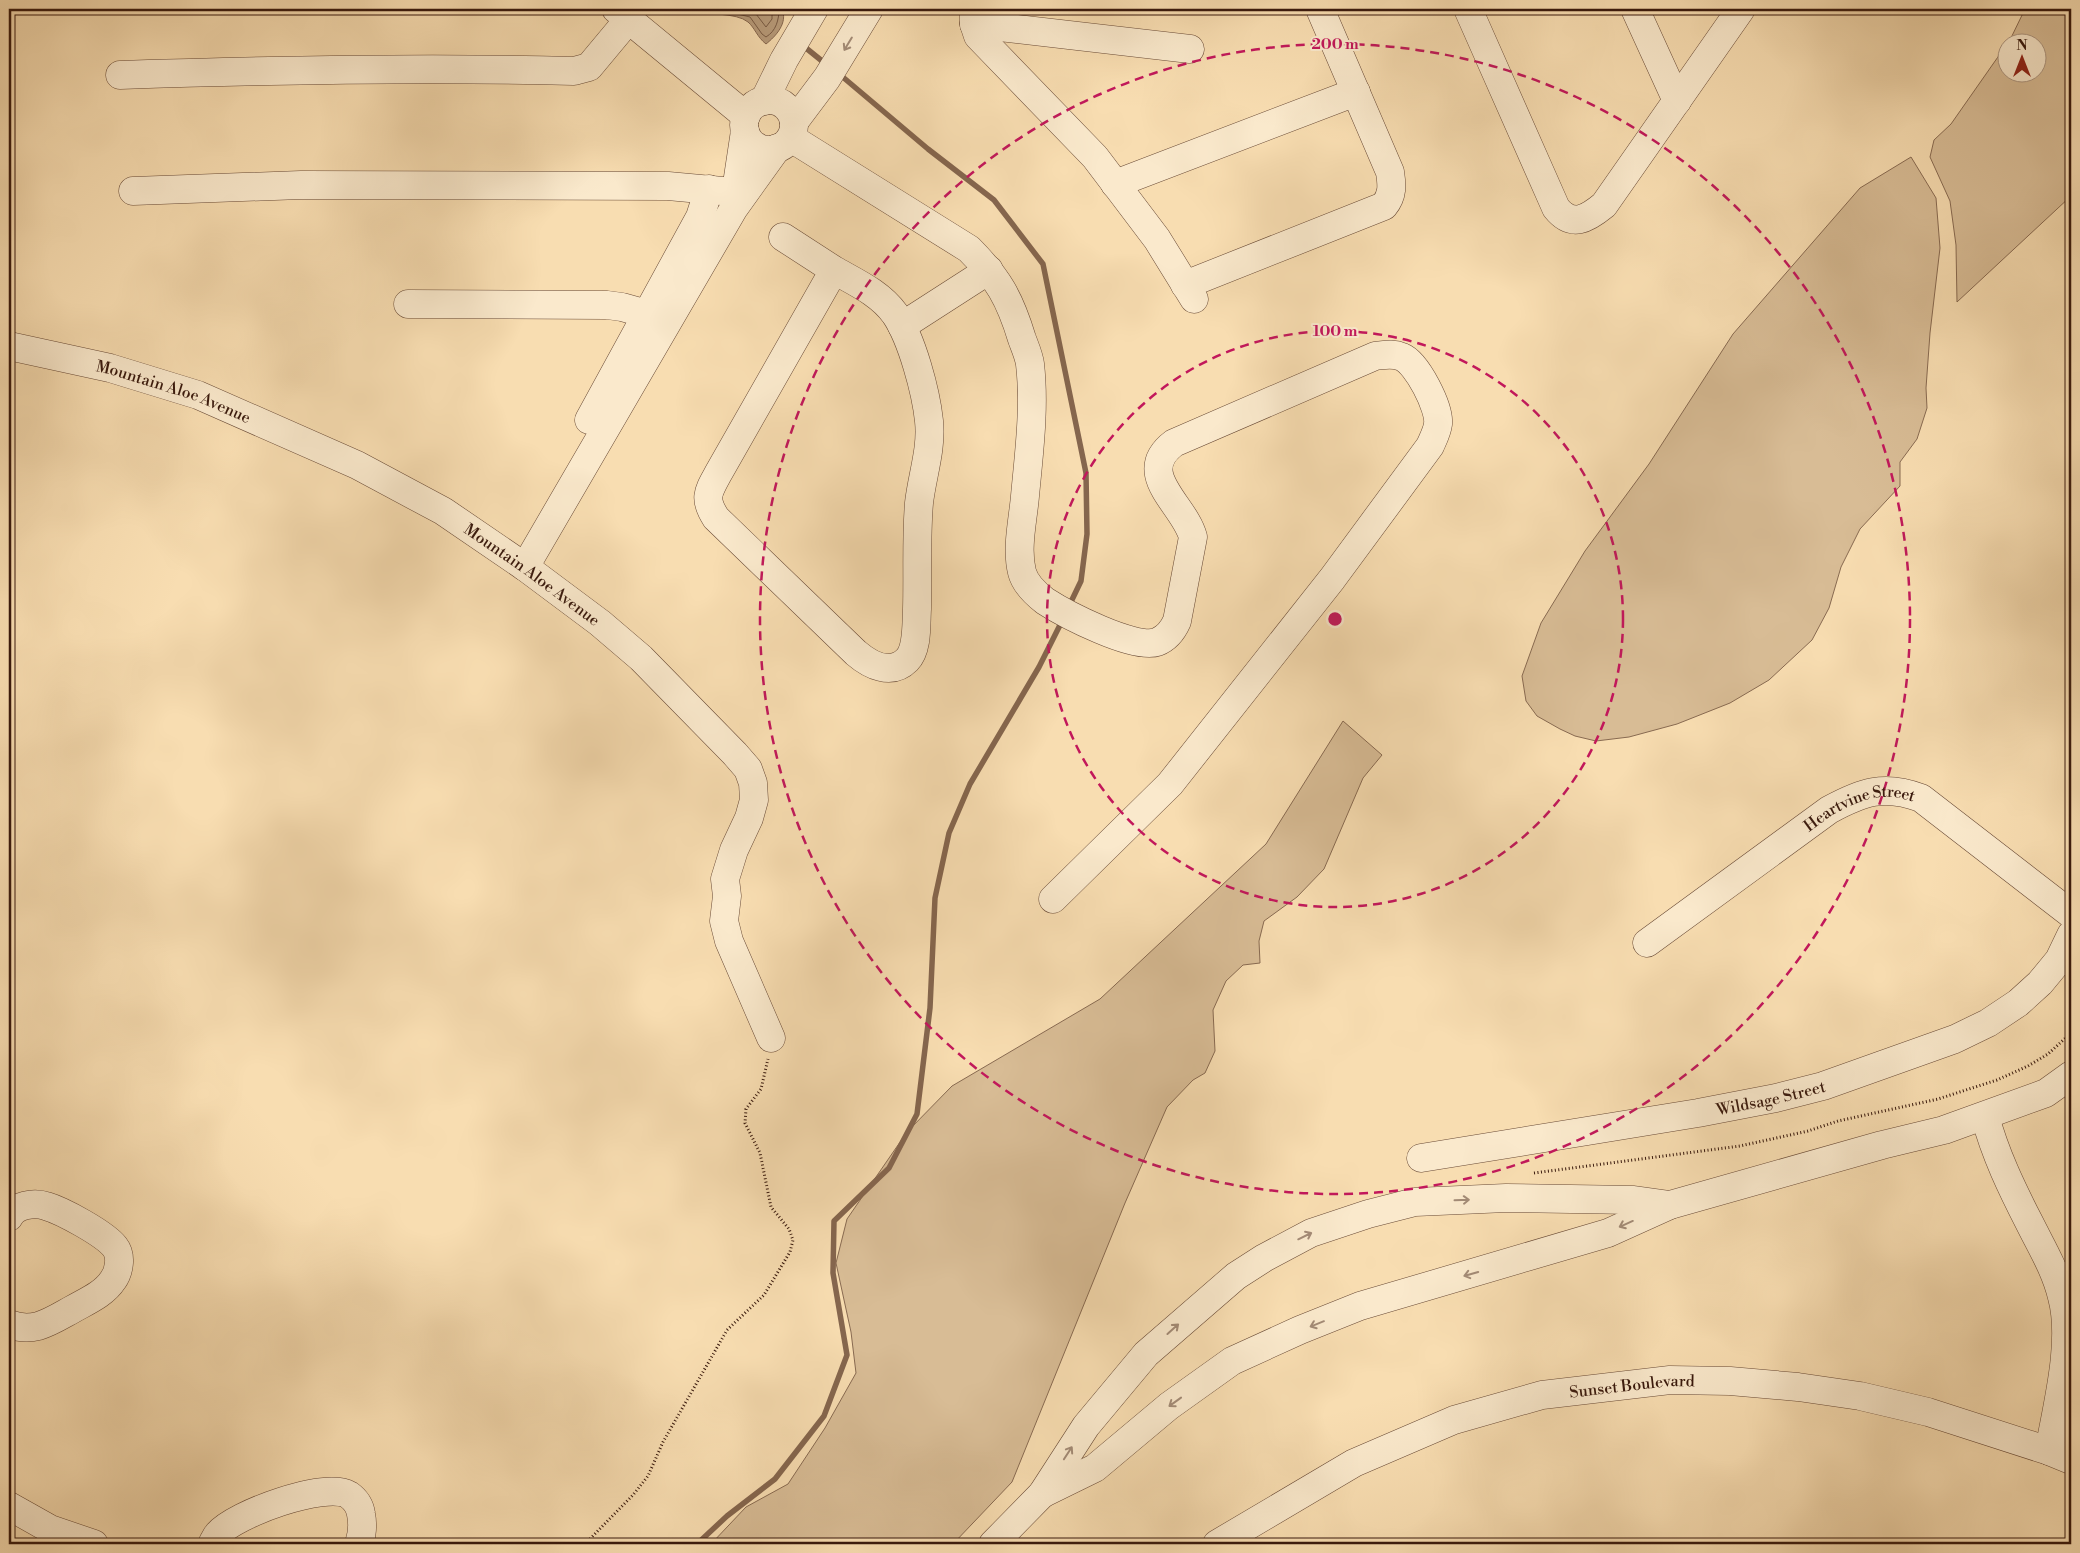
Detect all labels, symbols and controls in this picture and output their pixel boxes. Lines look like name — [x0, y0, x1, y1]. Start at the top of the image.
north arrow — [1998, 32, 2048, 82]
text: 200 m — [1311, 35, 1359, 54]
one-way arrow — [842, 36, 852, 50]
text: N — [2016, 37, 2028, 55]
text: 100 m — [1313, 322, 1358, 341]
street label: Mountain Aloe Avenue — [94, 356, 254, 428]
street label: Mountain Aloe Avenue — [460, 519, 604, 631]
centre of rings — [1326, 610, 1344, 628]
street label: Heartvine Street — [1800, 782, 1918, 836]
street label: Wildsage Street — [1714, 1077, 1828, 1120]
one-way arrow — [1454, 1195, 1470, 1205]
one-way arrow — [1619, 1220, 1634, 1230]
one-way arrow — [1298, 1231, 1313, 1241]
one-way arrow — [1464, 1269, 1480, 1279]
one-way arrow — [1310, 1319, 1325, 1329]
one-way arrow — [1166, 1323, 1179, 1335]
street label: Sunset Boulevard — [1568, 1371, 1695, 1403]
one-way arrow — [1169, 1396, 1182, 1407]
one-way arrow — [1064, 1446, 1074, 1460]

